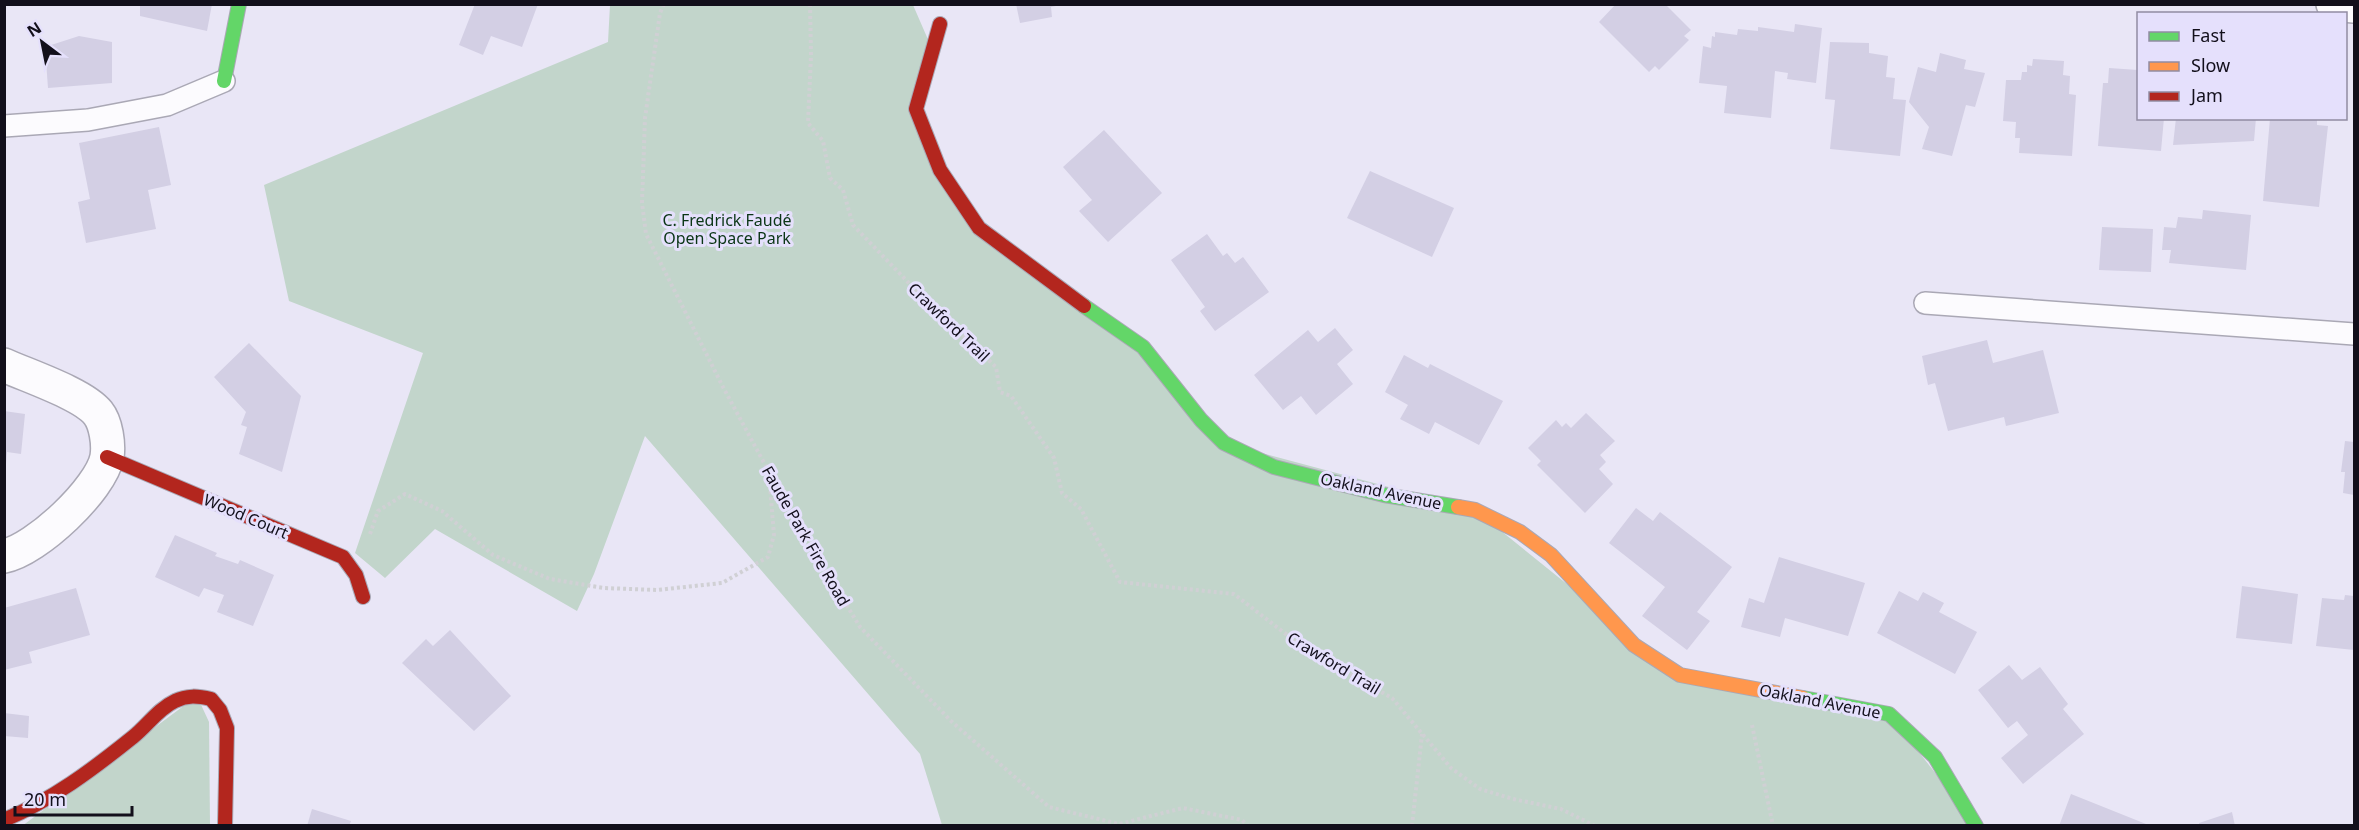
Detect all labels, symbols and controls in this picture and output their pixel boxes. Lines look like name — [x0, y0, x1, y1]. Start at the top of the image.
north arrow — [12, 12, 72, 72]
legend — [2137, 12, 2347, 120]
text: N — [23, 17, 45, 42]
text: Fast — [2191, 23, 2226, 47]
text: Slow — [2191, 53, 2230, 77]
text: Jam — [2189, 83, 2223, 107]
park label: C. Fredrick Faudé Open Space Park — [662, 209, 792, 249]
street label: Crawford Trail — [904, 278, 994, 366]
street label: Faude Park Fire Road — [757, 462, 855, 610]
street label: Oakland Avenue — [1318, 467, 1444, 515]
street label: Wood Court — [200, 488, 292, 544]
street label: Crawford Trail — [1283, 627, 1385, 699]
street label: Oakland Avenue — [1757, 678, 1883, 724]
scale bar — [15, 779, 132, 817]
text: 20 m — [24, 787, 66, 811]

